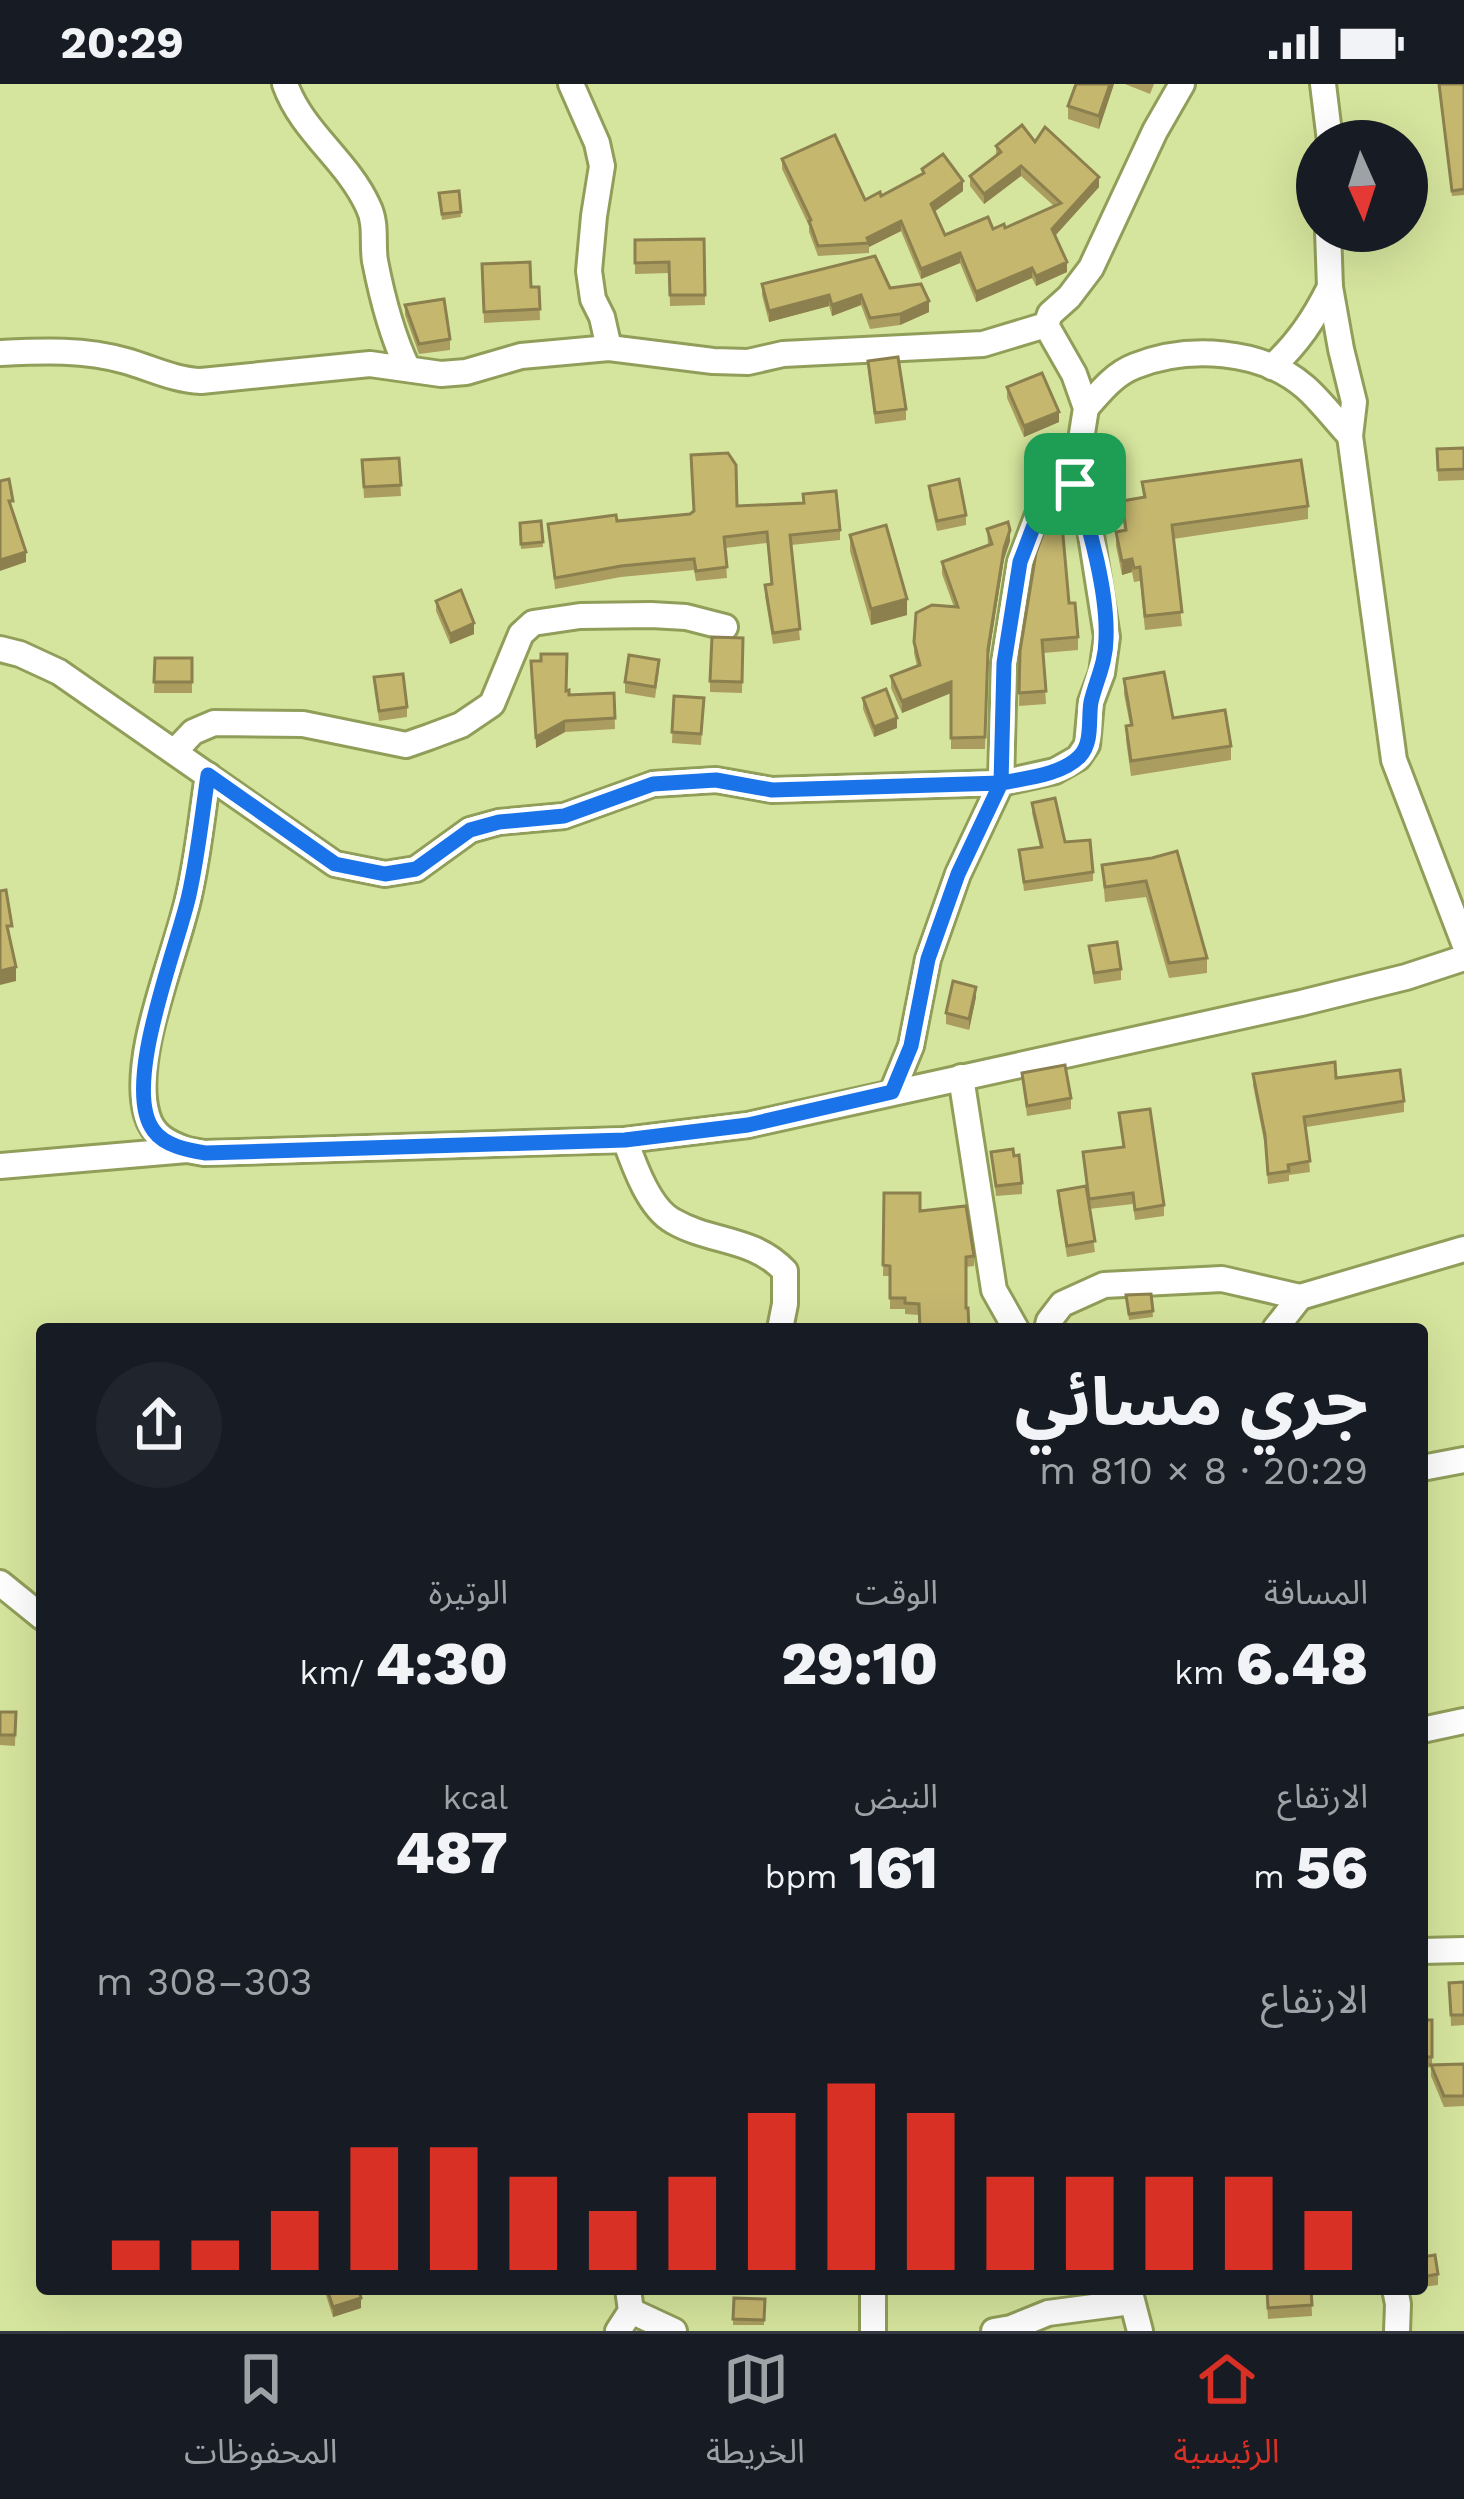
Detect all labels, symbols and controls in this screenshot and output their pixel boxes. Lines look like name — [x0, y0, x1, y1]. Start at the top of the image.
text: 20:29 — [60, 16, 184, 69]
north arrow — [1296, 120, 1428, 252]
map controls — [1296, 120, 1428, 252]
pin — [1024, 433, 1126, 535]
icon: arrive — [1042, 451, 1108, 517]
button: share — [96, 1362, 222, 1488]
text: جري مسائي — [1015, 1364, 1368, 1441]
text: 20:29 · 8 × 810 m — [1039, 1448, 1368, 1493]
text: الوتيرة — [429, 1573, 508, 1612]
text: الوقت — [855, 1573, 938, 1612]
text: المسافة — [1264, 1573, 1368, 1612]
text: 4:30 — [375, 1628, 508, 1699]
text: 29:10 — [781, 1628, 938, 1699]
text: 6.48 — [1236, 1628, 1368, 1699]
text: /km — [299, 1653, 375, 1692]
text: km — [1174, 1653, 1236, 1692]
text: النبض — [854, 1777, 938, 1816]
text: الارتفاع — [1277, 1777, 1368, 1816]
text: kcal — [443, 1778, 508, 1817]
text: 487 — [395, 1817, 508, 1888]
text: 161 — [849, 1832, 938, 1903]
text: 56 — [1296, 1832, 1368, 1903]
text: bpm — [765, 1857, 849, 1896]
text: m — [1253, 1857, 1296, 1896]
text: 303–308 m — [96, 1959, 312, 2004]
text: الارتفاع — [1261, 1977, 1368, 2022]
tab: المحفوظات — [184, 2346, 338, 2487]
tab: الخريطة — [706, 2346, 805, 2487]
tab: الرئيسية — [1174, 2346, 1280, 2487]

